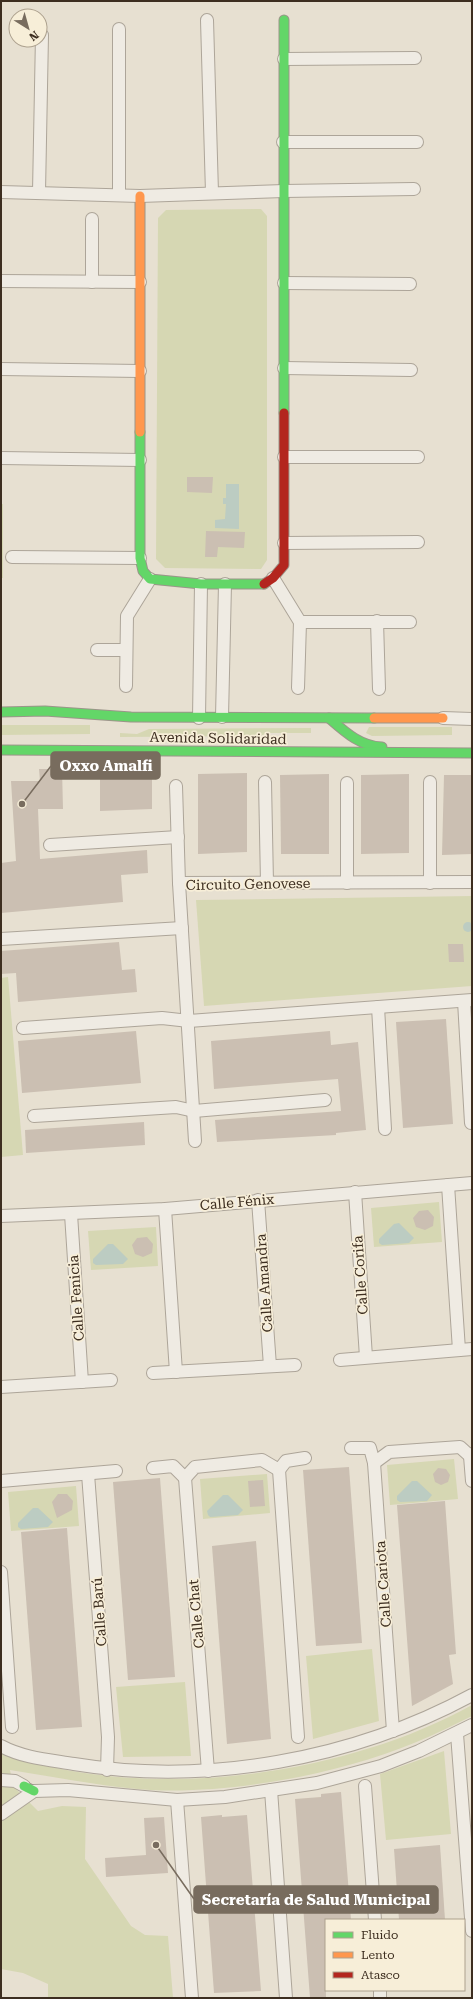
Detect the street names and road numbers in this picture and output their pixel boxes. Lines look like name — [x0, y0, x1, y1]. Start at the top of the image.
street label: Avenida Solidaridad — [149, 729, 287, 747]
street label: Circuito Genovese — [186, 875, 311, 893]
street label: Calle Fénix — [199, 1191, 275, 1213]
street label: Calle Amandra — [253, 1233, 275, 1333]
street label: Calle Corifa — [349, 1234, 371, 1315]
street label: Calle Fenicia — [65, 1254, 87, 1342]
street label: Calle Cariota — [372, 1540, 394, 1628]
street label: Calle Barú — [89, 1577, 109, 1647]
street label: Calle Chat — [185, 1579, 207, 1649]

